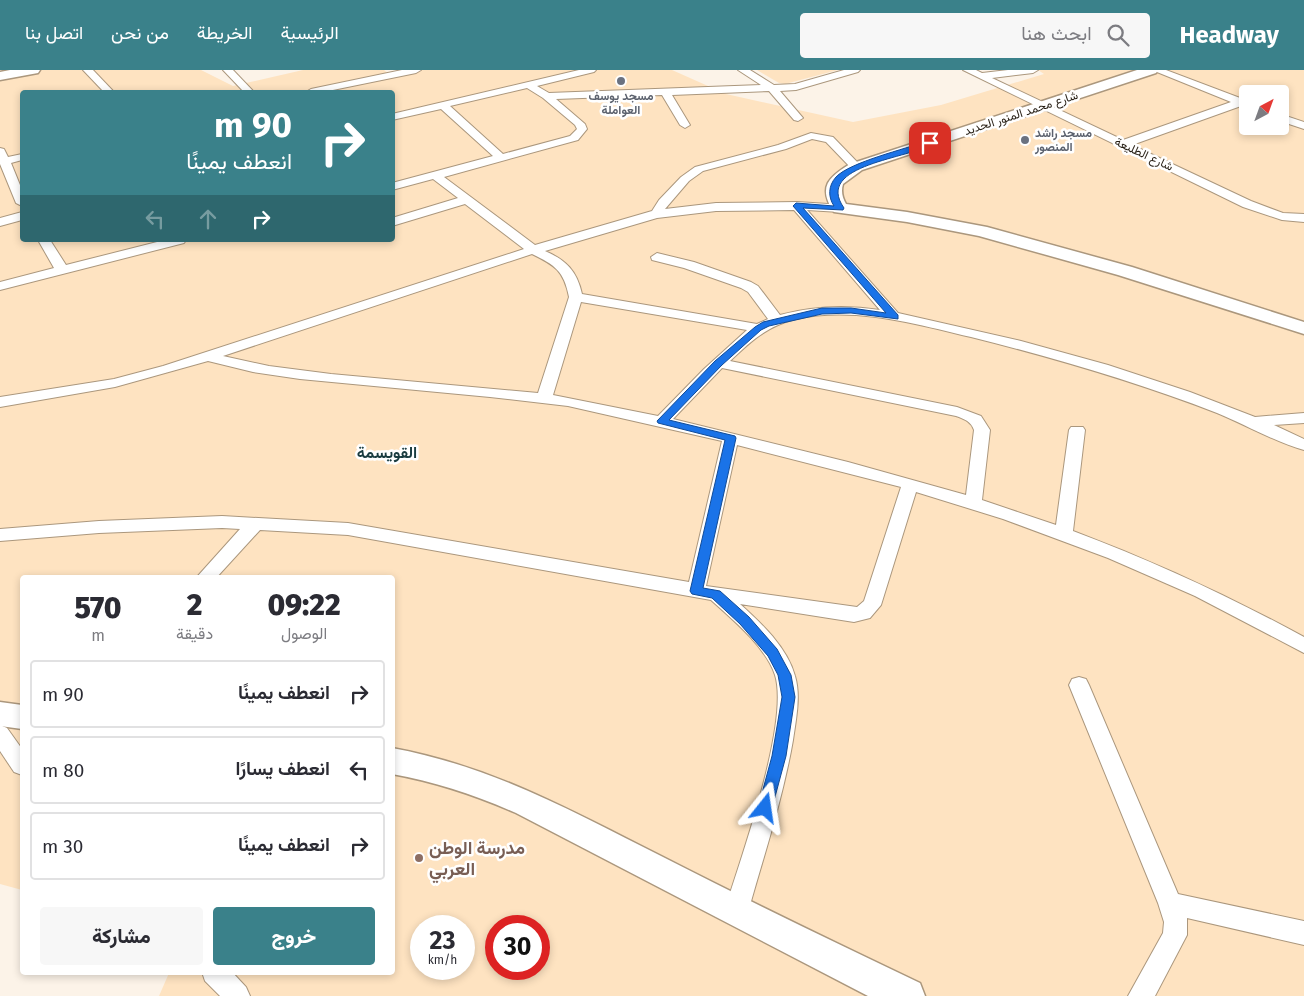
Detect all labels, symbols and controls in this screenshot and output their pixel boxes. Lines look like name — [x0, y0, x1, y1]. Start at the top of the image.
search box — [800, 13, 1150, 58]
icon: search — [1104, 21, 1132, 49]
text: Headway — [1180, 21, 1279, 49]
text: اتصل بنا — [25, 22, 83, 44]
text: من نحن — [111, 22, 169, 44]
text: الخريطة — [197, 22, 253, 44]
text: الرئيسية — [281, 22, 339, 44]
text: ابحث هنا — [1021, 22, 1092, 45]
marker: مسجد يوسف العواملة — [615, 75, 627, 87]
north arrow — [1239, 85, 1289, 135]
map controls — [1239, 85, 1289, 135]
street label: شارع محمد المنور الحديد — [962, 88, 1080, 140]
place label: مسجد يوسف العواملة — [589, 89, 654, 118]
text: 90 m — [214, 104, 292, 146]
icon: right — [310, 110, 375, 175]
pin — [909, 122, 951, 164]
place label: مسجد راشد المنصور — [1034, 126, 1092, 155]
icon: arrive — [916, 129, 944, 157]
marker: مسجد راشد المنصور — [1019, 134, 1031, 146]
street label: شارع الطليعة — [1112, 134, 1175, 175]
text: انعطف يمينًا — [186, 148, 292, 175]
icon: left — [141, 205, 169, 233]
icon: ahead — [194, 205, 222, 233]
icon: right — [247, 205, 275, 233]
district label: القويسمة — [357, 443, 417, 463]
text: 2 — [187, 587, 202, 623]
text: 09:22 — [267, 587, 341, 623]
text: 570 — [74, 590, 122, 626]
text: دقيقة — [176, 624, 213, 643]
text: الوصول — [281, 624, 327, 643]
text: m — [91, 626, 105, 645]
icon: right — [345, 680, 373, 708]
text: انعطف يمينًا — [238, 681, 330, 704]
text: 90 m — [42, 683, 84, 706]
icon: left — [345, 756, 373, 784]
text: انعطف يسارًا — [236, 757, 330, 780]
text: 80 m — [42, 759, 84, 782]
position arrow — [738, 781, 790, 833]
icon: right — [345, 832, 373, 860]
text: انعطف يمينًا — [238, 833, 330, 856]
text: 30 m — [42, 835, 83, 858]
place label: مدرسة الوطن العربي — [429, 837, 525, 884]
marker: مدرسة الوطن العربي — [413, 852, 425, 864]
button: مشاركة — [40, 907, 203, 965]
button: خروج — [213, 907, 375, 965]
speed limit sign: 30 — [485, 915, 550, 980]
text: 23 — [430, 926, 455, 956]
text: km/h — [428, 953, 457, 967]

